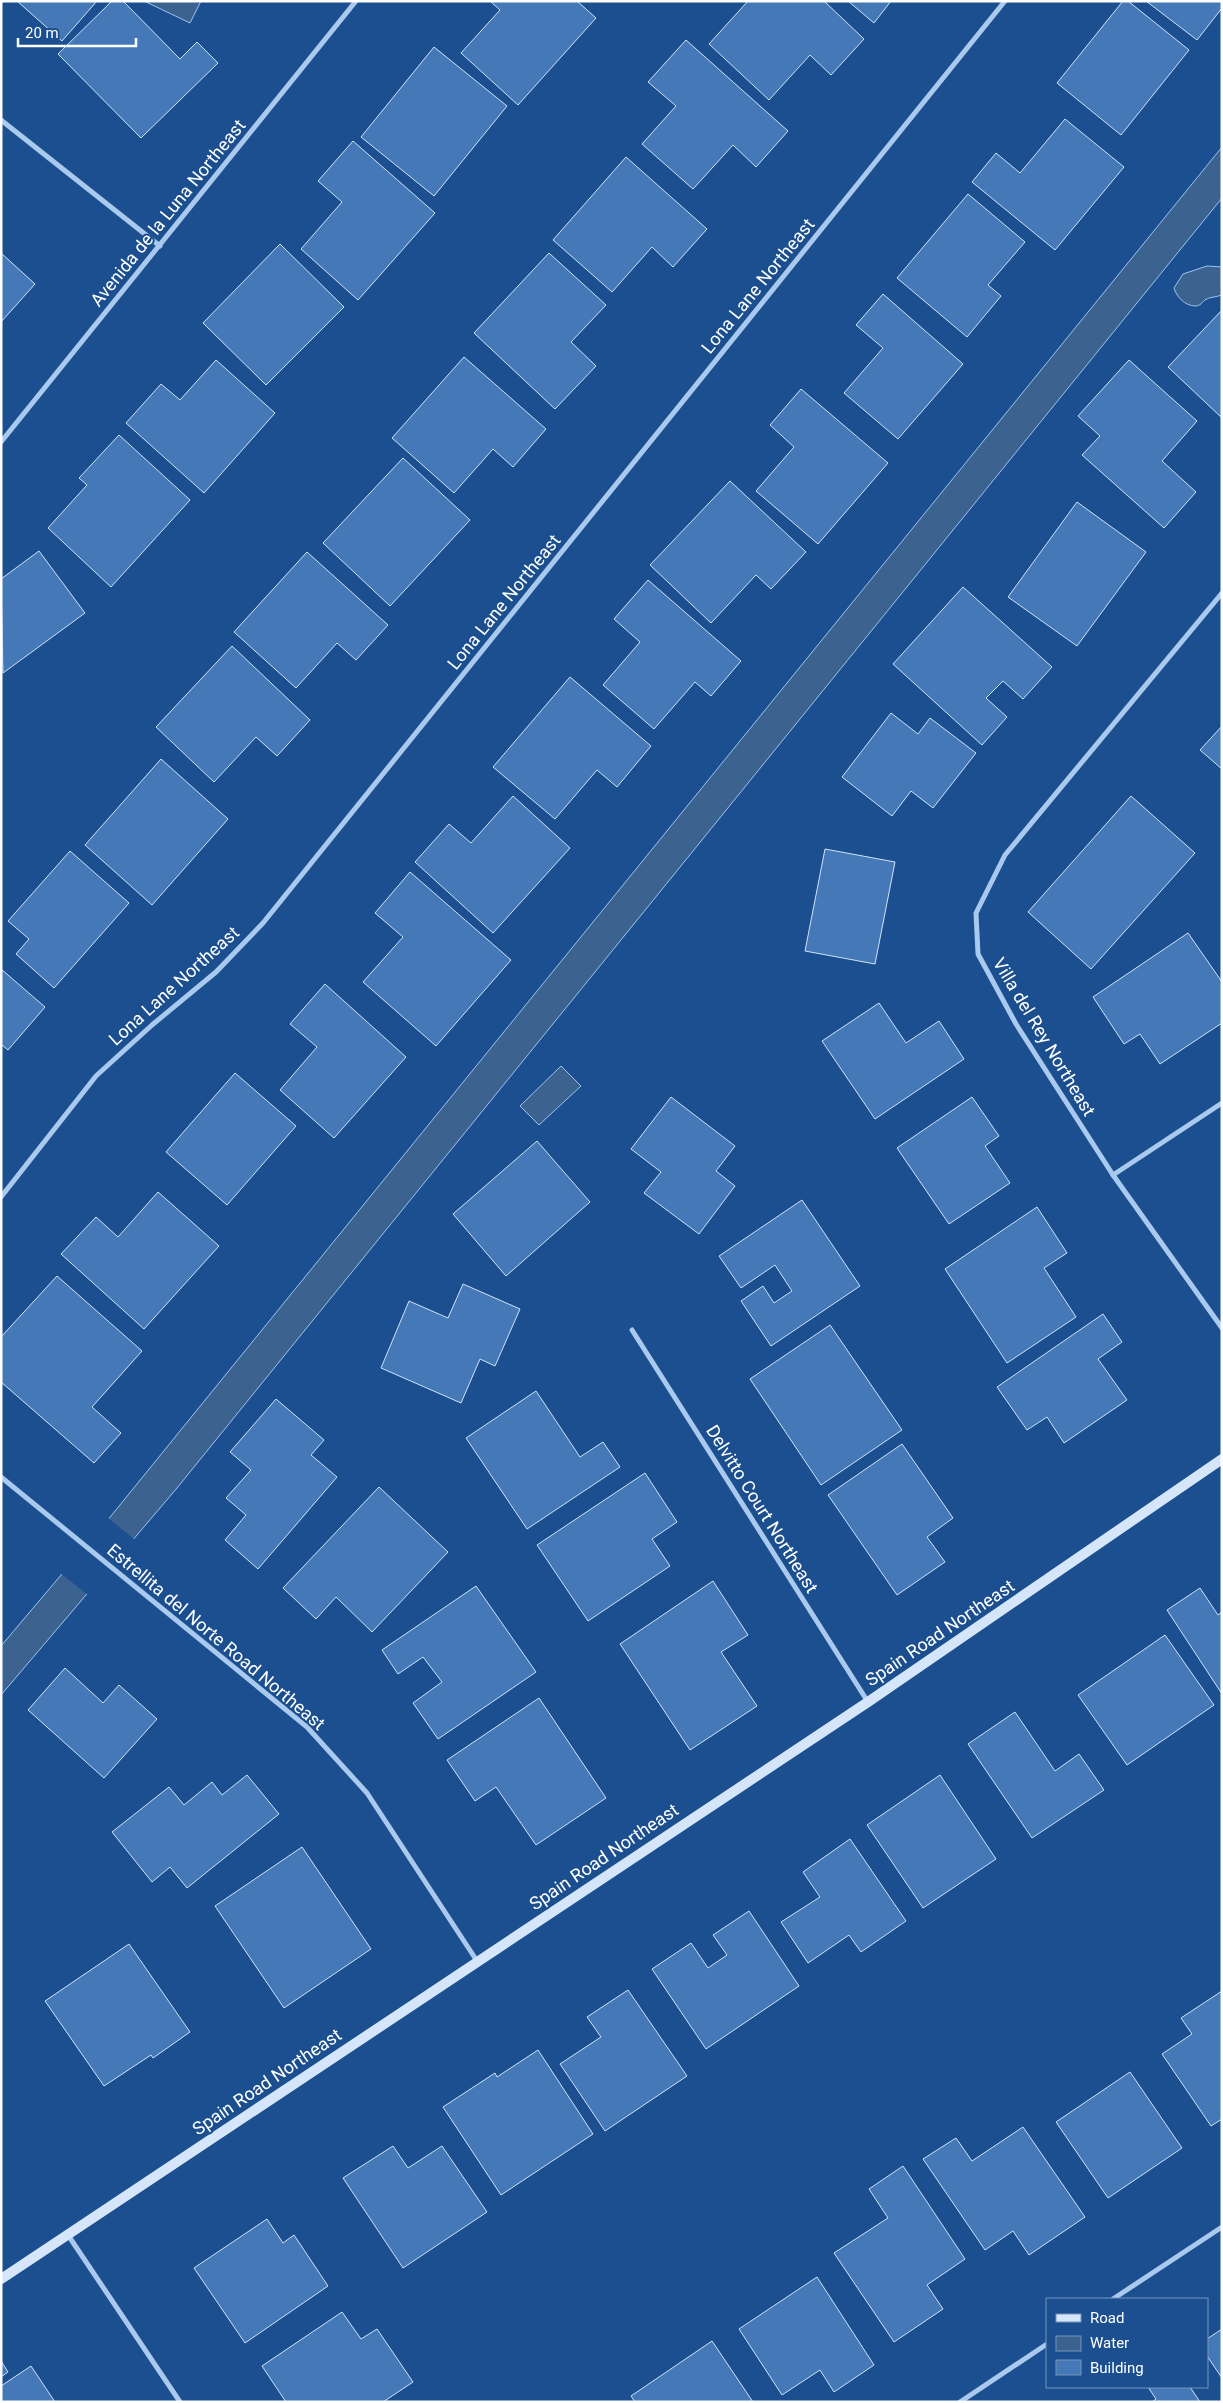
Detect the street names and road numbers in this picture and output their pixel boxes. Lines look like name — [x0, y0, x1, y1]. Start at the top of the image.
street label: Avenida de la Luna Northeast — [86, 115, 250, 310]
street label: Lona Lane Northeast — [697, 214, 819, 357]
street label: Lona Lane Northeast — [443, 530, 565, 673]
street label: Lona Lane Northeast — [104, 922, 243, 1049]
street label: Villa del Rey Northeast — [989, 954, 1100, 1120]
street label: Delvitto Court Northeast — [702, 1421, 823, 1597]
street label: Estrellita del Norte Road Northeast — [103, 1539, 330, 1734]
street label: Spain Road Northeast — [861, 1575, 1018, 1690]
street label: Spain Road Northeast — [525, 1799, 682, 1914]
street label: Spain Road Northeast — [188, 2024, 345, 2139]

